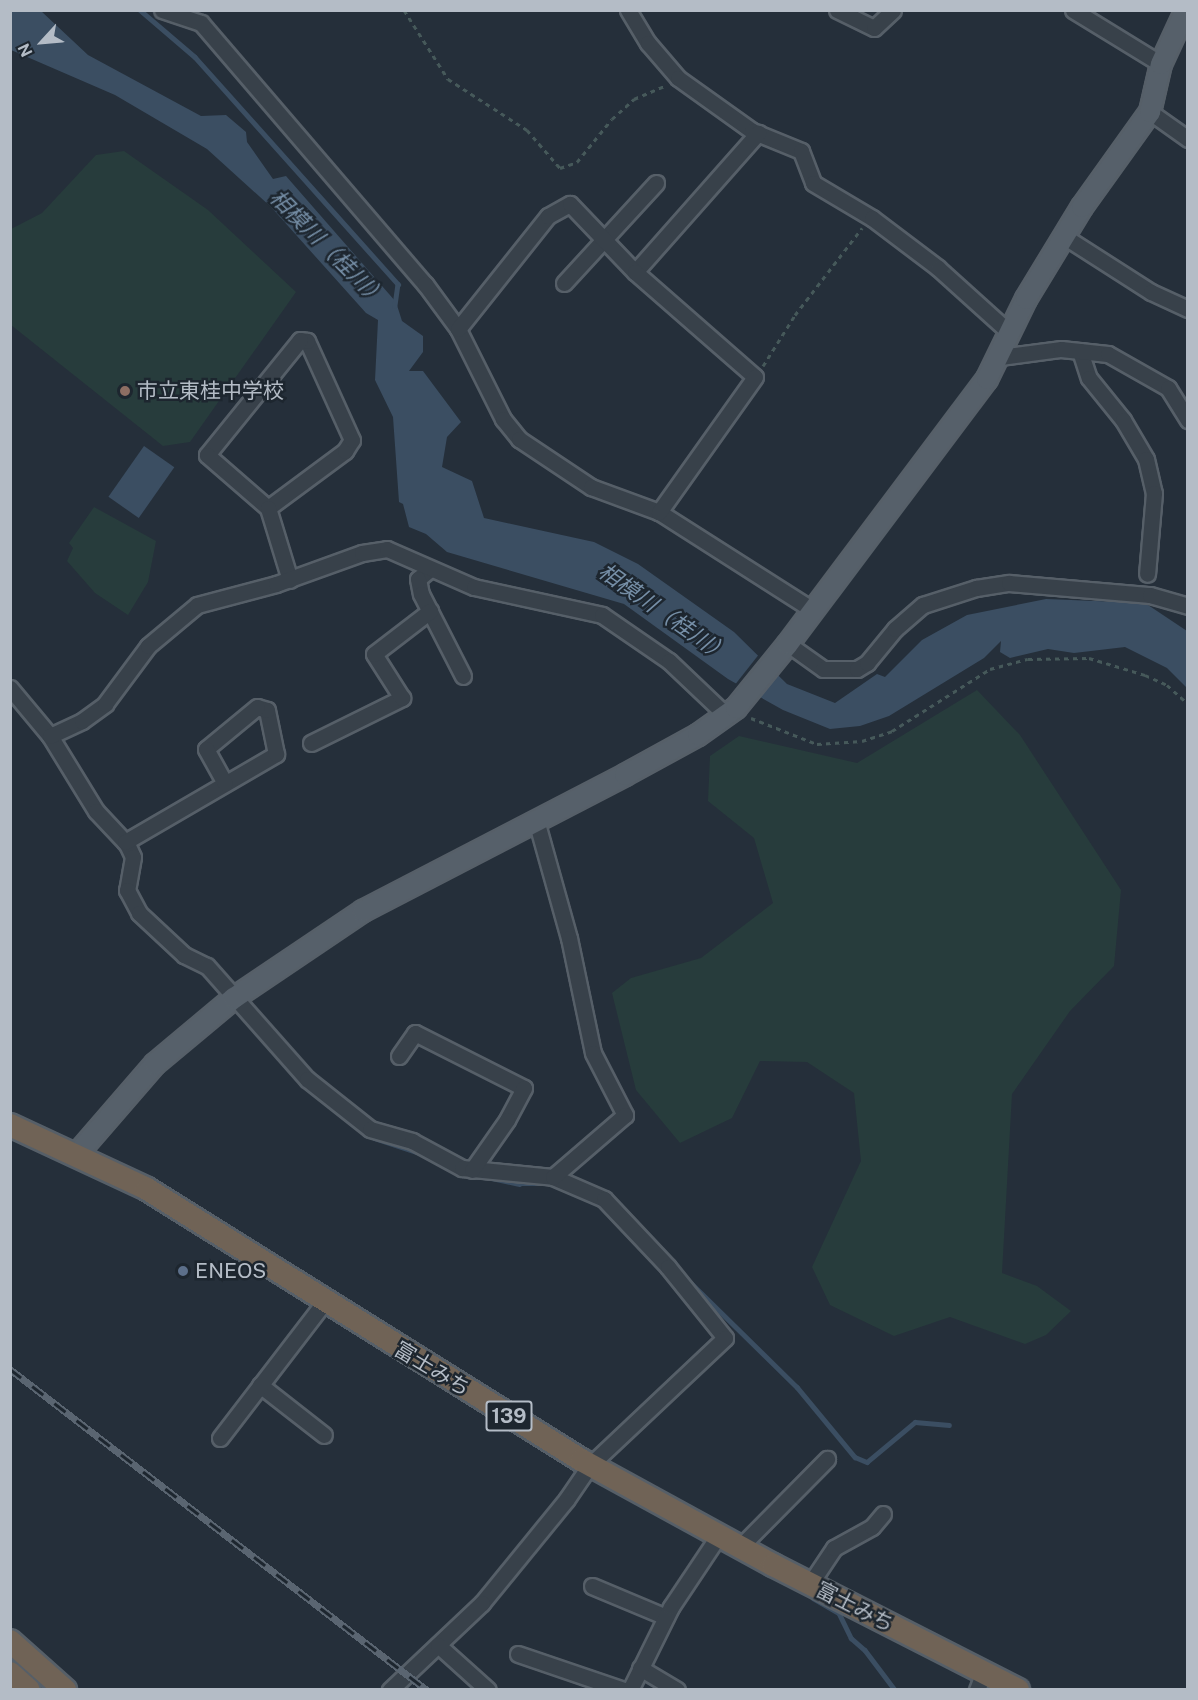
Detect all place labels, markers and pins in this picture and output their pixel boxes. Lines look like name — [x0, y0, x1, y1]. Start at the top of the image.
place label: 市立東桂中学校 — [137, 378, 284, 404]
marker: 市立東桂中学校 — [118, 384, 132, 398]
place label: ENEOS — [195, 1258, 266, 1284]
marker: ENEOS — [176, 1264, 190, 1278]

